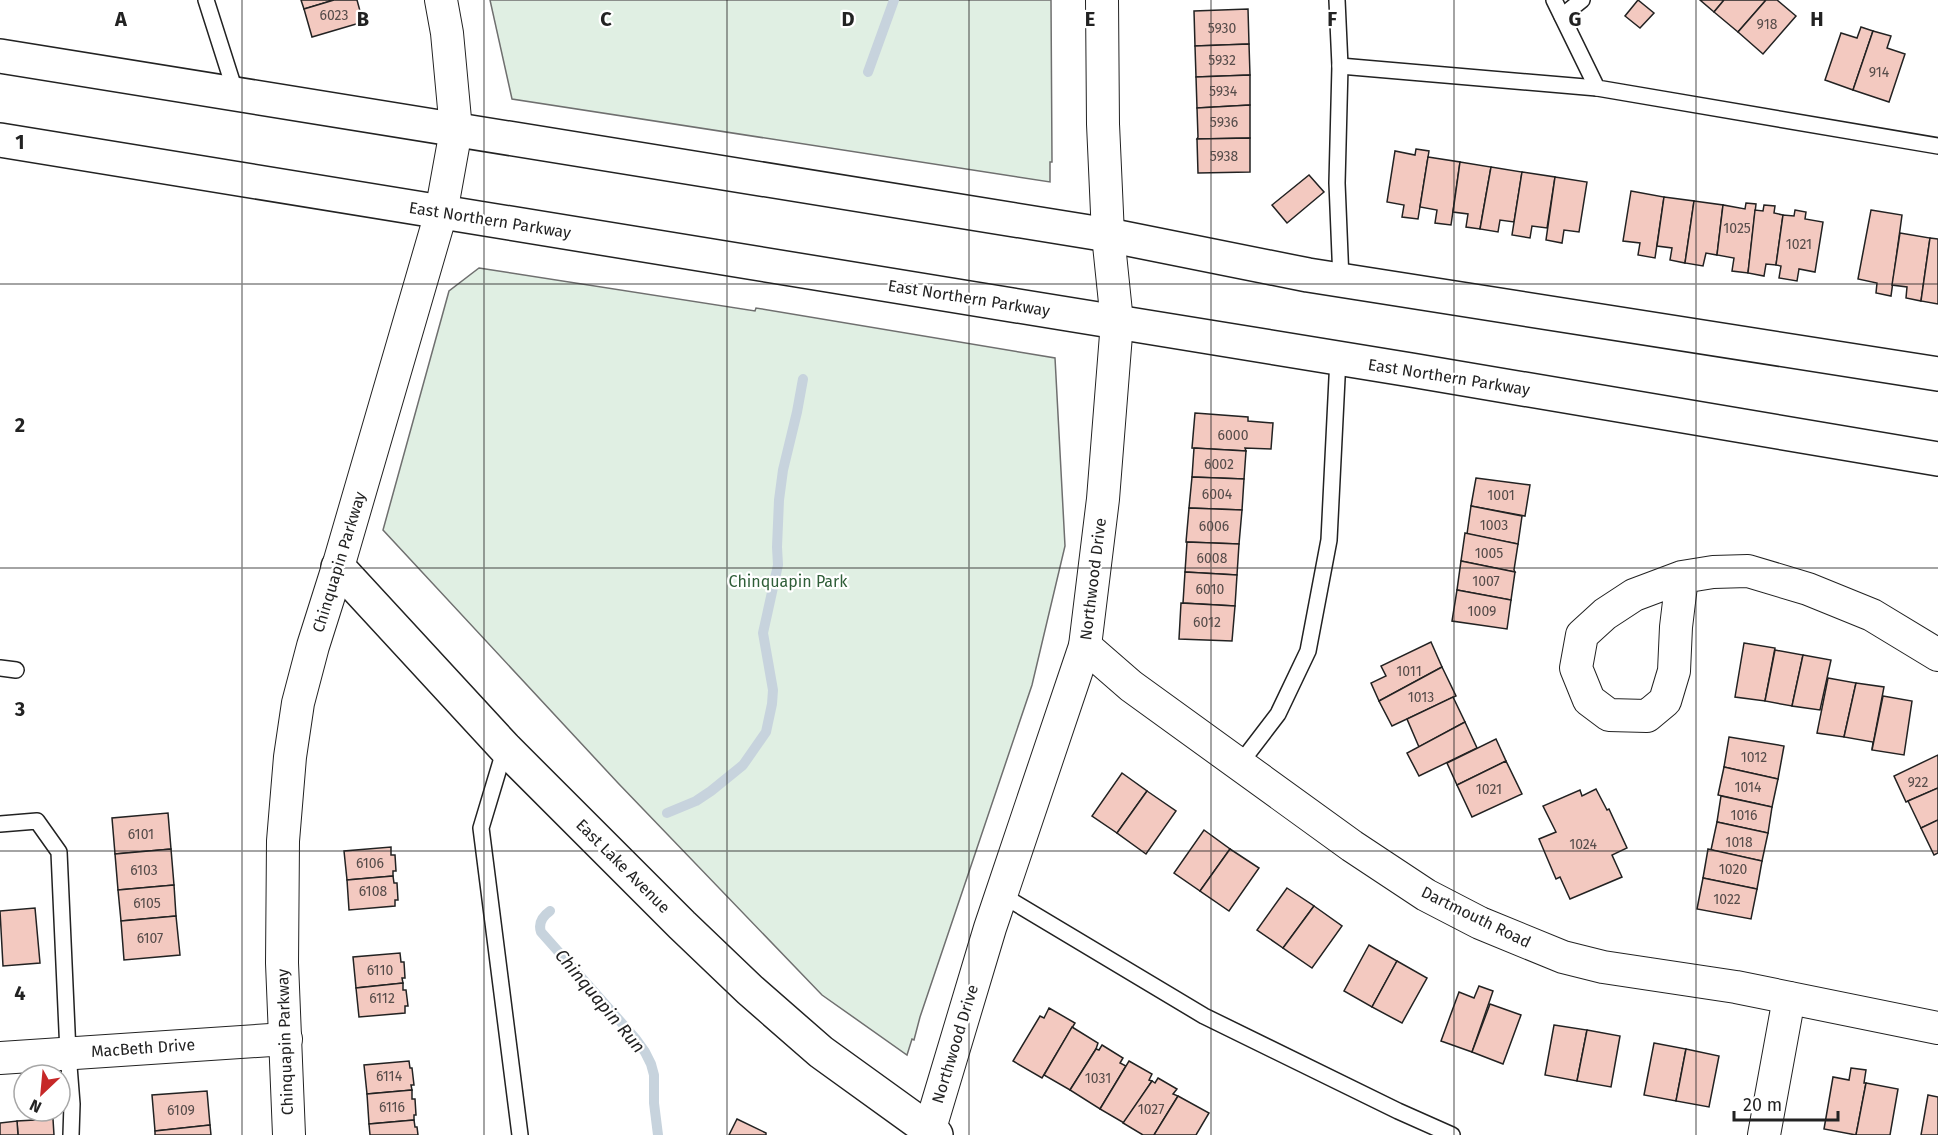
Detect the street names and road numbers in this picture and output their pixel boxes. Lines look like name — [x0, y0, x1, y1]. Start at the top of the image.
street label: East Northern Parkway — [408, 198, 572, 242]
street label: East Northern Parkway — [887, 276, 1051, 320]
street label: East Northern Parkway — [1367, 355, 1531, 399]
street label: Chinquapin Parkway — [309, 489, 370, 635]
street label: Northwood Drive — [1076, 517, 1110, 641]
street label: East Lake Avenue — [572, 815, 674, 917]
street label: Dartmouth Road — [1418, 882, 1534, 952]
street label: Chinquapin Parkway — [273, 968, 297, 1115]
street label: Northwood Drive — [928, 982, 982, 1106]
street label: MacBeth Drive — [90, 1035, 196, 1061]

